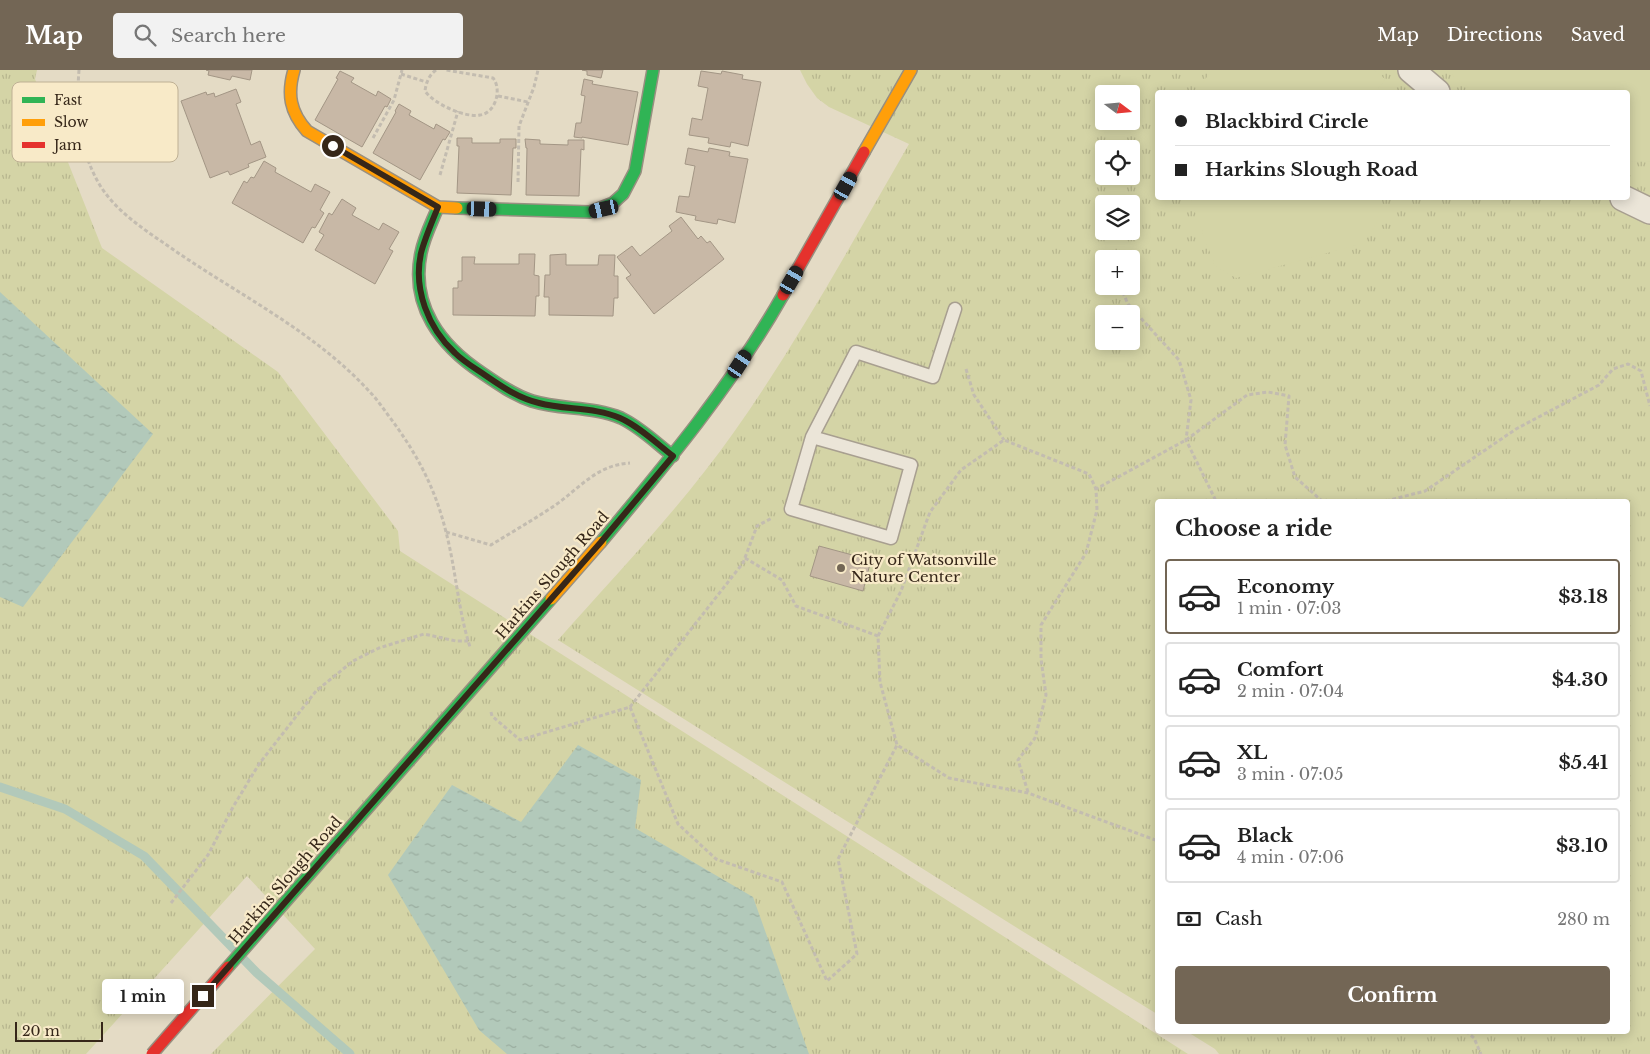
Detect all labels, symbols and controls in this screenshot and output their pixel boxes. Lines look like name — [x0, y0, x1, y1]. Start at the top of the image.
search box — [113, 13, 463, 58]
text: Map — [25, 21, 83, 50]
icon: search — [131, 21, 159, 49]
text: Search here — [171, 24, 286, 47]
text: Map — [1377, 24, 1419, 46]
text: Directions — [1447, 24, 1543, 46]
text: Saved — [1571, 24, 1625, 46]
legend — [12, 82, 178, 162]
north arrow — [1095, 85, 1140, 130]
map controls — [1095, 85, 1140, 350]
text: Fast — [54, 91, 83, 109]
text: Blackbird Circle — [1205, 110, 1369, 133]
text: Slow — [54, 113, 88, 131]
route start — [322, 135, 344, 157]
text: Jam — [52, 136, 82, 154]
button: locate — [1095, 140, 1140, 185]
text: Harkins Slough Road — [1205, 158, 1418, 181]
car — [832, 169, 859, 203]
button: layers — [1095, 195, 1140, 240]
car — [587, 198, 620, 220]
car — [466, 201, 497, 217]
button: + — [1095, 250, 1140, 295]
car — [778, 263, 805, 297]
button: − — [1095, 305, 1140, 350]
car — [725, 347, 754, 381]
street label: Harkins Slough Road — [491, 507, 613, 643]
text: Choose a ride — [1175, 515, 1332, 542]
place label: City of Watsonville Nature Center — [851, 550, 997, 586]
marker: City of Watsonville Nature Center — [835, 562, 847, 574]
icon: car — [1177, 574, 1222, 619]
text: Economy — [1237, 575, 1334, 598]
text: $3.18 — [1558, 585, 1608, 608]
text: 1 min · 07:03 — [1237, 598, 1341, 618]
icon: car — [1177, 657, 1222, 702]
text: Comfort — [1237, 658, 1324, 681]
text: $4.30 — [1552, 668, 1608, 691]
text: 2 min · 07:04 — [1237, 681, 1344, 701]
icon: car — [1177, 740, 1222, 785]
text: XL — [1237, 741, 1267, 764]
text: $5.41 — [1559, 751, 1608, 774]
text: 3 min · 07:05 — [1237, 764, 1343, 784]
street label: Harkins Slough Road — [224, 812, 346, 948]
icon: car — [1177, 823, 1222, 868]
text: Black — [1237, 824, 1293, 847]
text: $3.10 — [1556, 834, 1608, 857]
text: 4 min · 07:06 — [1237, 847, 1344, 867]
icon: cash — [1175, 905, 1203, 933]
text: Cash — [1215, 907, 1262, 930]
text: 280 m — [1557, 909, 1610, 929]
button: Confirm — [1175, 966, 1610, 1024]
callout: 1 min — [103, 978, 186, 1014]
route end — [192, 985, 214, 1007]
text: 1 min — [120, 986, 166, 1006]
scale bar — [15, 1019, 102, 1042]
text: 20 m — [22, 1022, 60, 1040]

